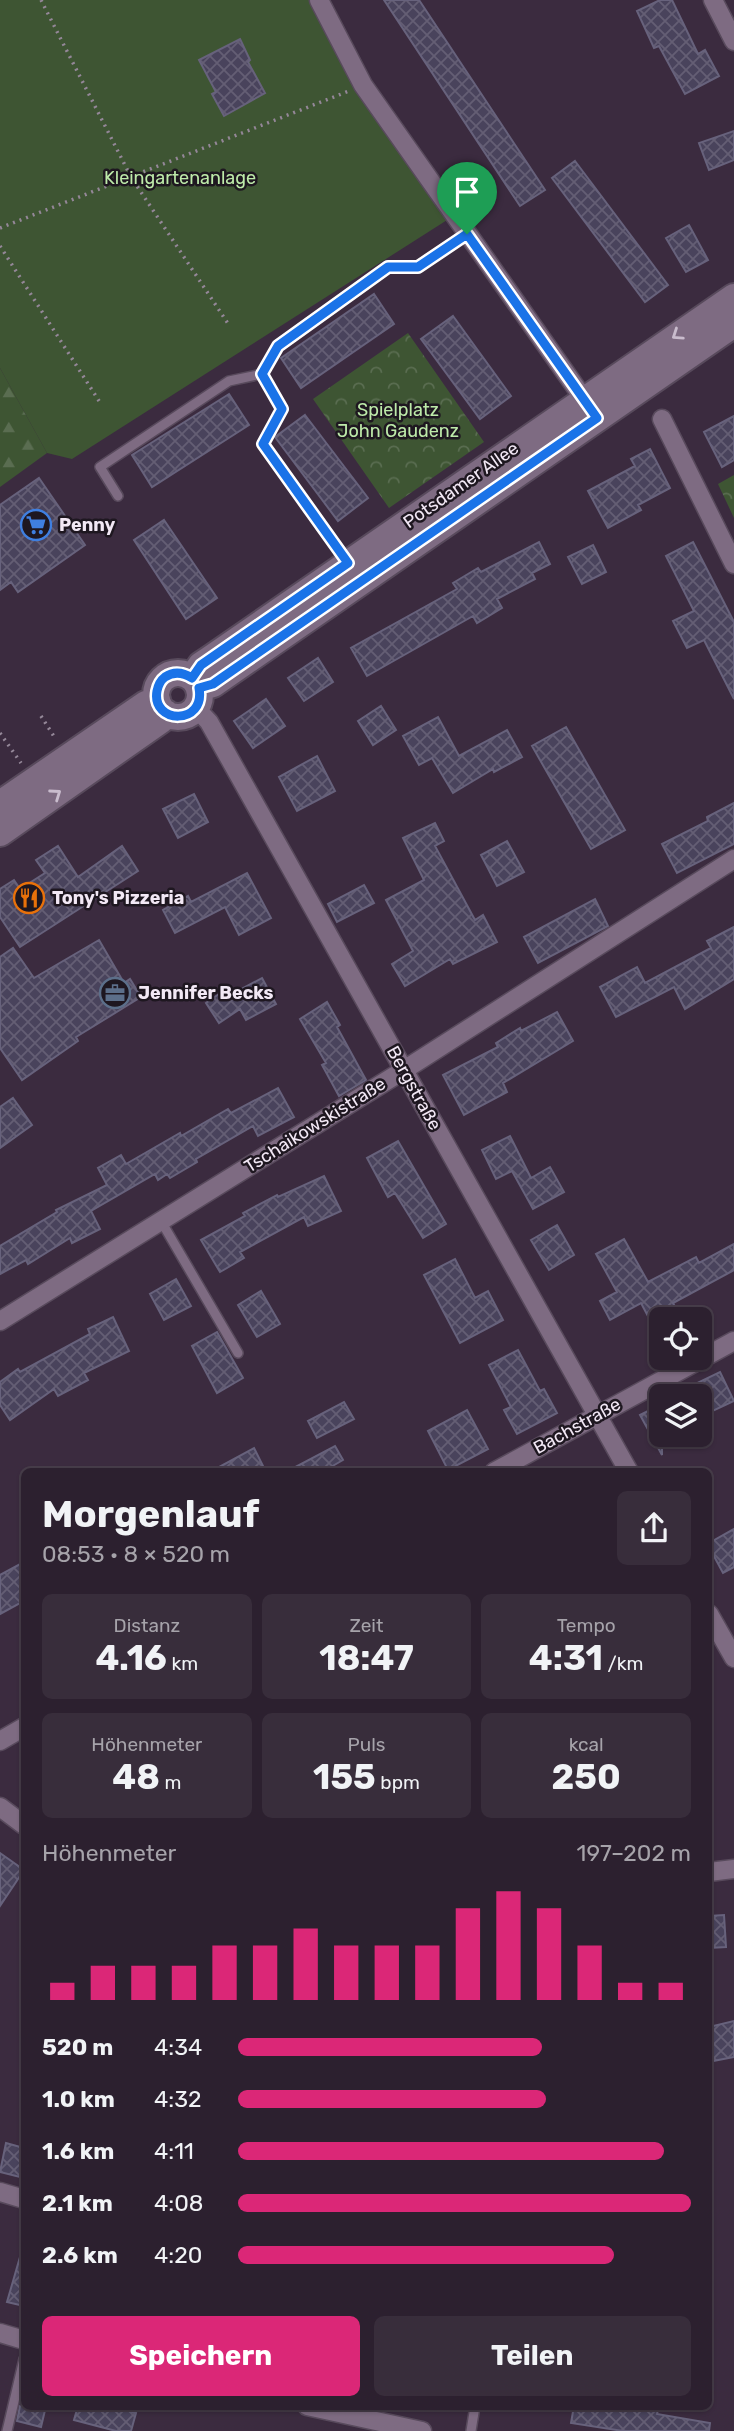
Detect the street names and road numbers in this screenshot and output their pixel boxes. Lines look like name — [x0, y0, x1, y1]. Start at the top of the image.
street label: Potsdamer Allee — [399, 437, 523, 533]
street label: Bergstraße — [382, 1042, 446, 1134]
street label: Tschaikowskistraße — [240, 1073, 390, 1177]
street label: Bachstraße — [530, 1393, 624, 1459]

